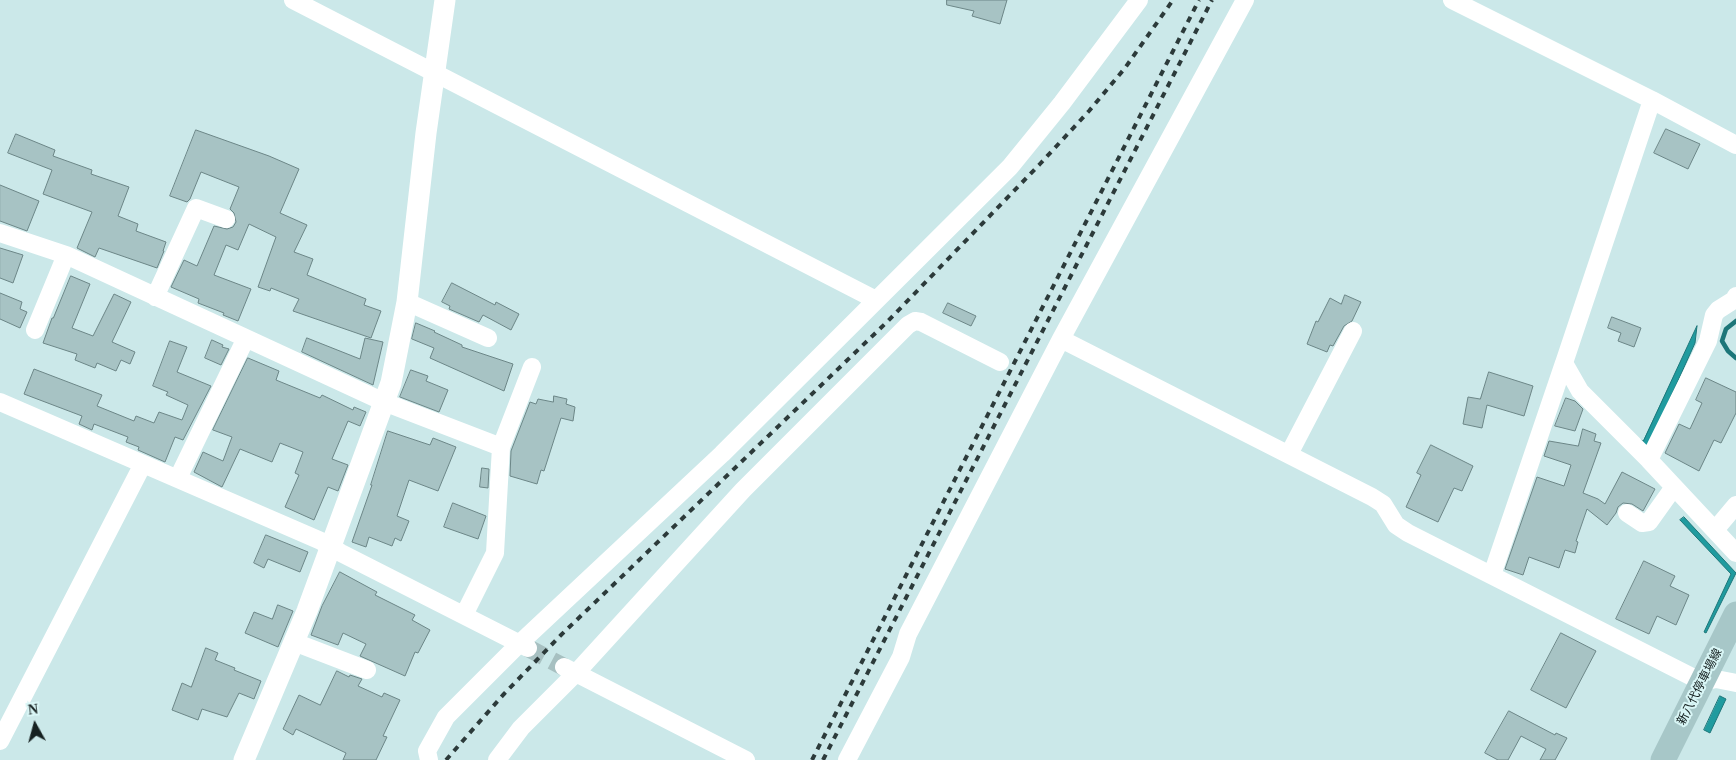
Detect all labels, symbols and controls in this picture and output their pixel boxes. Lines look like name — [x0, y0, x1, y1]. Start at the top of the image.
street label: 新八代停車場線 — [1675, 646, 1725, 728]
north arrow — [10, 700, 60, 750]
text: N — [27, 702, 39, 718]

